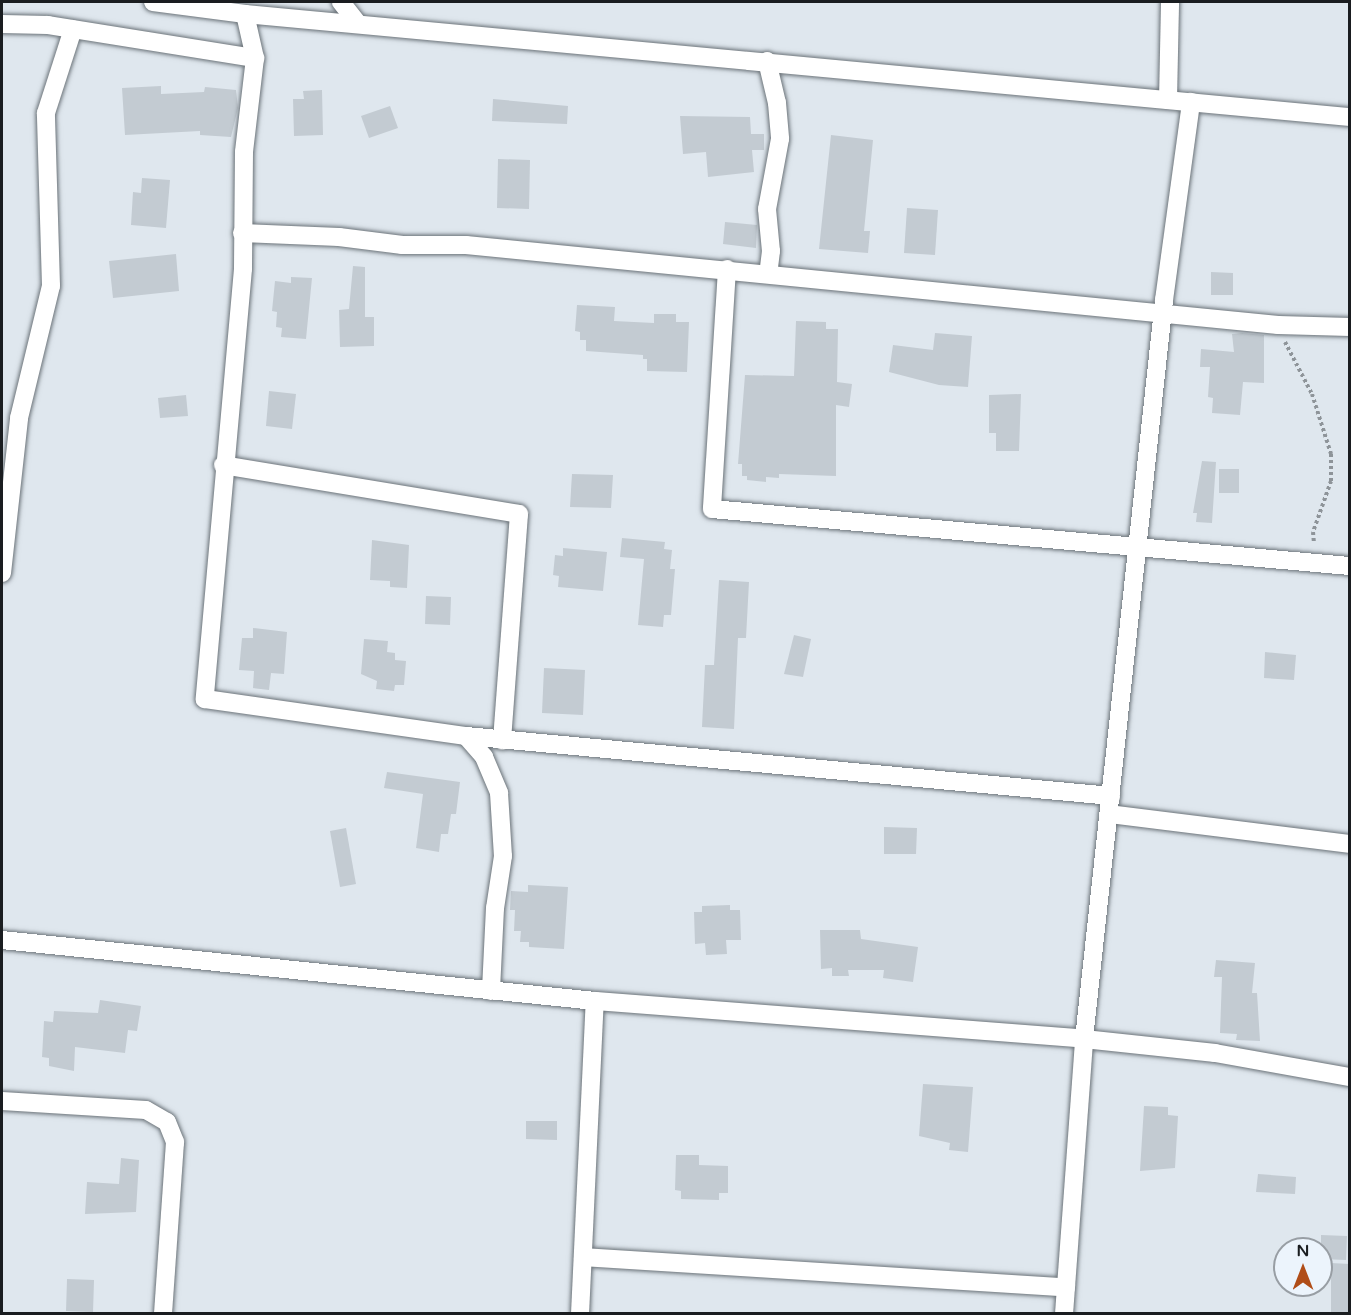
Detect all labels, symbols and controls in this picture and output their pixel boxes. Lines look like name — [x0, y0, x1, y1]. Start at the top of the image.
north arrow — [1273, 1237, 1333, 1297]
text: N — [1297, 1241, 1309, 1261]

